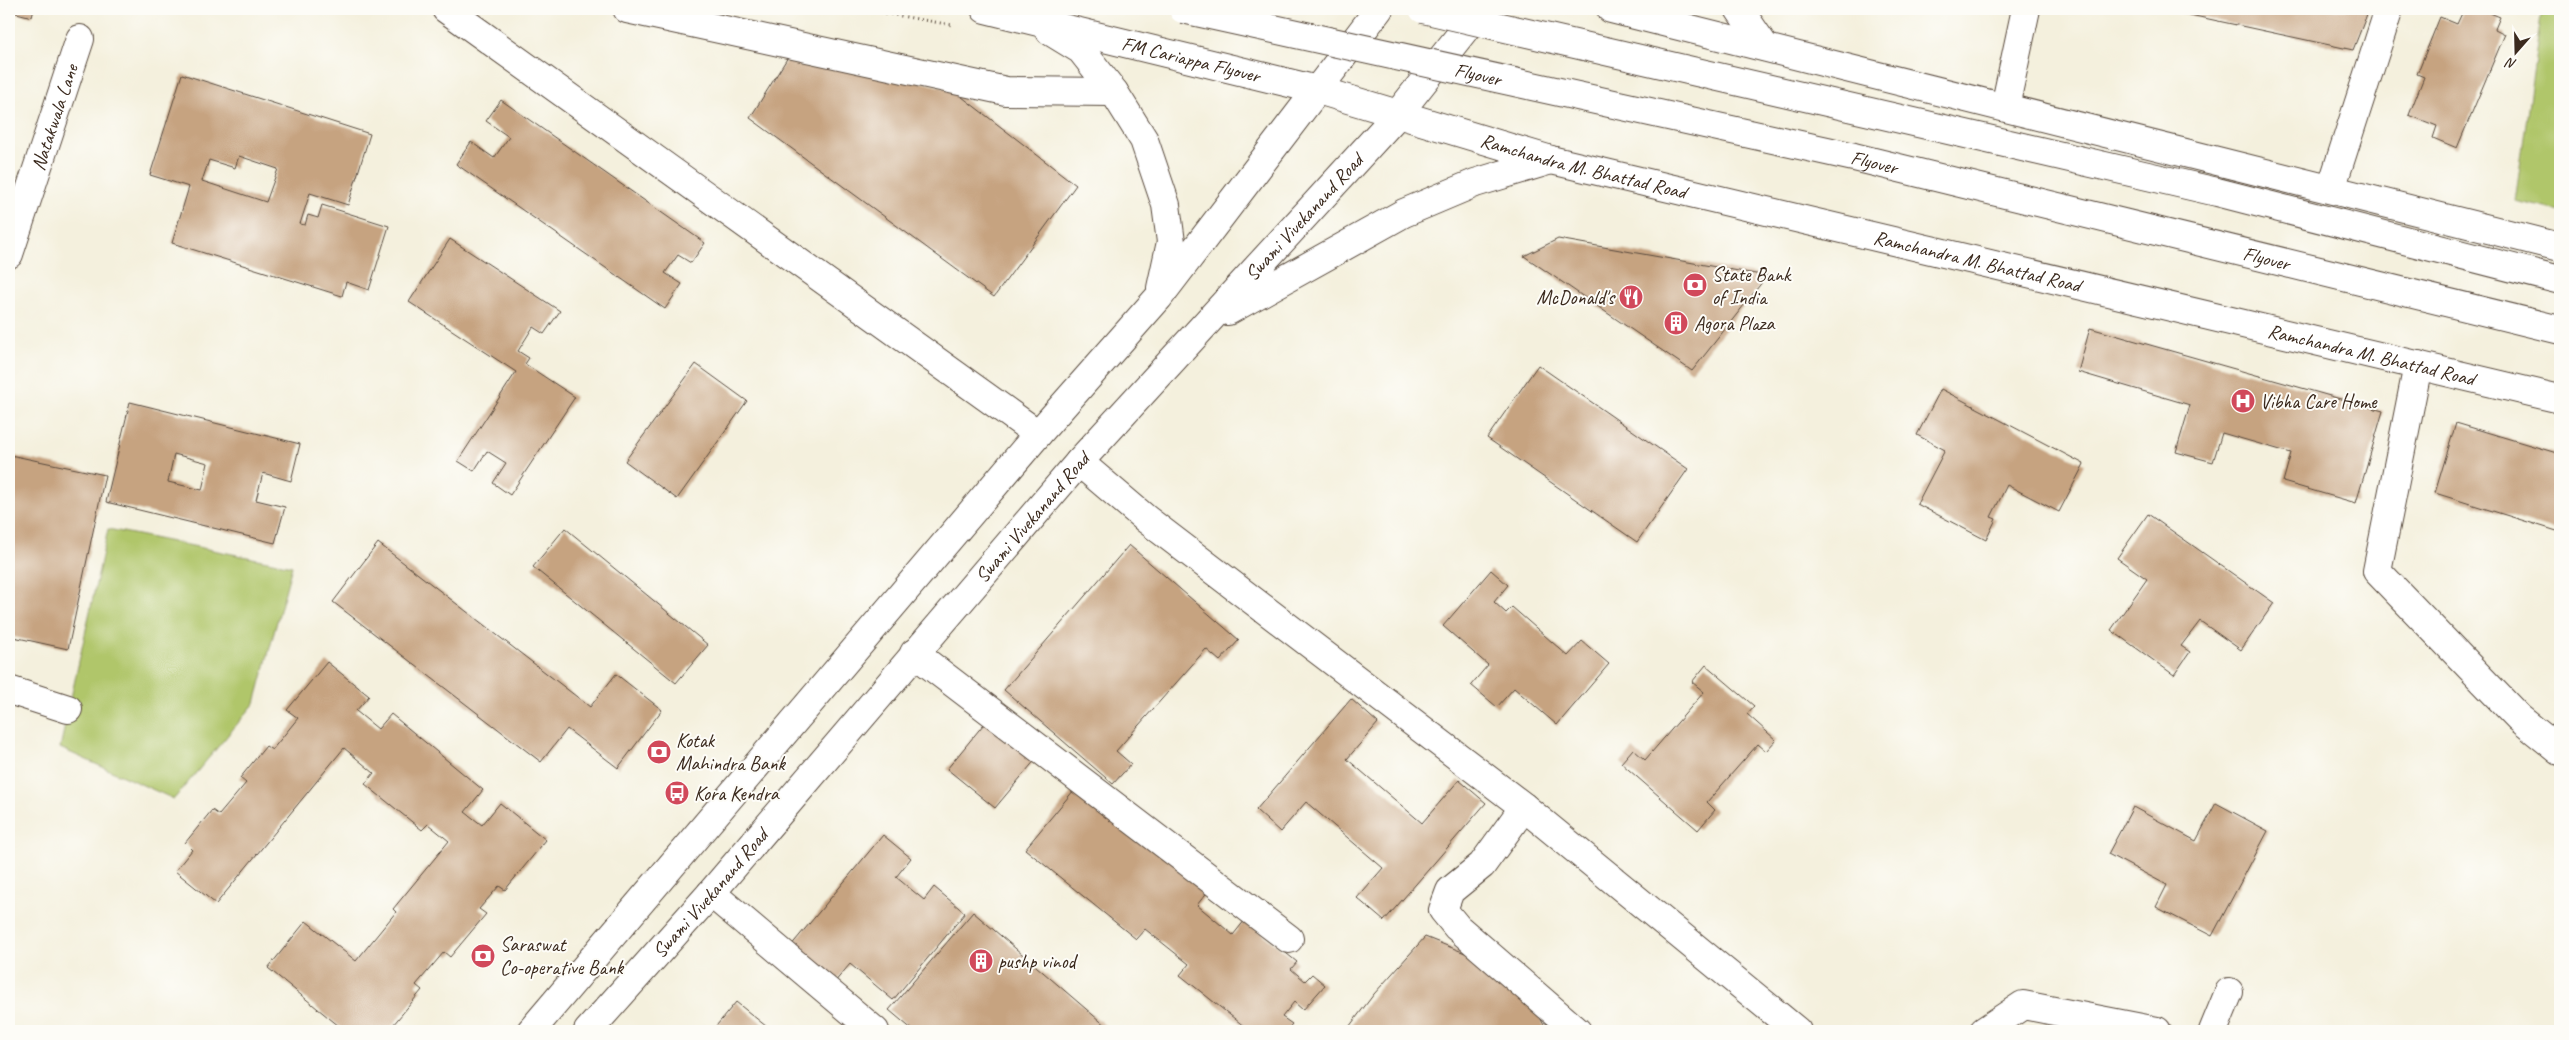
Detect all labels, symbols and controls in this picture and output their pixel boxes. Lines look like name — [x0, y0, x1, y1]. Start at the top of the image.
north arrow — [2492, 28, 2542, 78]
street label: FM Cariappa Flyover — [1119, 30, 1264, 88]
text: N — [2503, 53, 2519, 73]
street label: Flyover — [1452, 57, 1505, 92]
street label: Natakwala Lane — [25, 60, 84, 174]
street label: Ramchandra M. Bhattad Road — [1478, 127, 1692, 205]
street label: Flyover — [1848, 144, 1902, 180]
street label: Swami Vivekanand Road — [1239, 146, 1370, 286]
street label: Ramchandra M. Bhattad Road — [1871, 224, 2086, 298]
street label: Flyover — [2241, 240, 2294, 276]
place label: State Bank of India — [1712, 262, 1792, 310]
bank icon: State Bank of India — [1682, 272, 1708, 298]
restaurant icon: McDonald's — [1618, 284, 1644, 310]
place label: McDonald's — [1536, 285, 1616, 310]
building icon: Agora Plaza — [1663, 310, 1689, 336]
place label: Agora Plaza — [1694, 311, 1775, 336]
street label: Ramchandra M. Bhattad Road — [2265, 318, 2480, 392]
hospital icon: Vibha Care Home — [2230, 388, 2256, 414]
place label: Vibha Care Home — [2260, 389, 2378, 414]
street label: Swami Vivekanand Road — [969, 444, 1097, 588]
place label: Kotak Mahindra Bank — [676, 728, 786, 776]
bank icon: Kotak Mahindra Bank — [646, 739, 672, 765]
bus stop icon: Kora Kendra — [664, 780, 690, 806]
place label: Kora Kendra — [694, 781, 780, 806]
street label: Swami Vivekanand Road — [647, 821, 775, 963]
place label: Saraswat Co-operative Bank — [500, 932, 625, 980]
bank icon: Saraswat Co-operative Bank — [470, 943, 496, 969]
building icon: pushp vinod — [968, 948, 994, 974]
place label: pushp vinod — [998, 949, 1078, 974]

